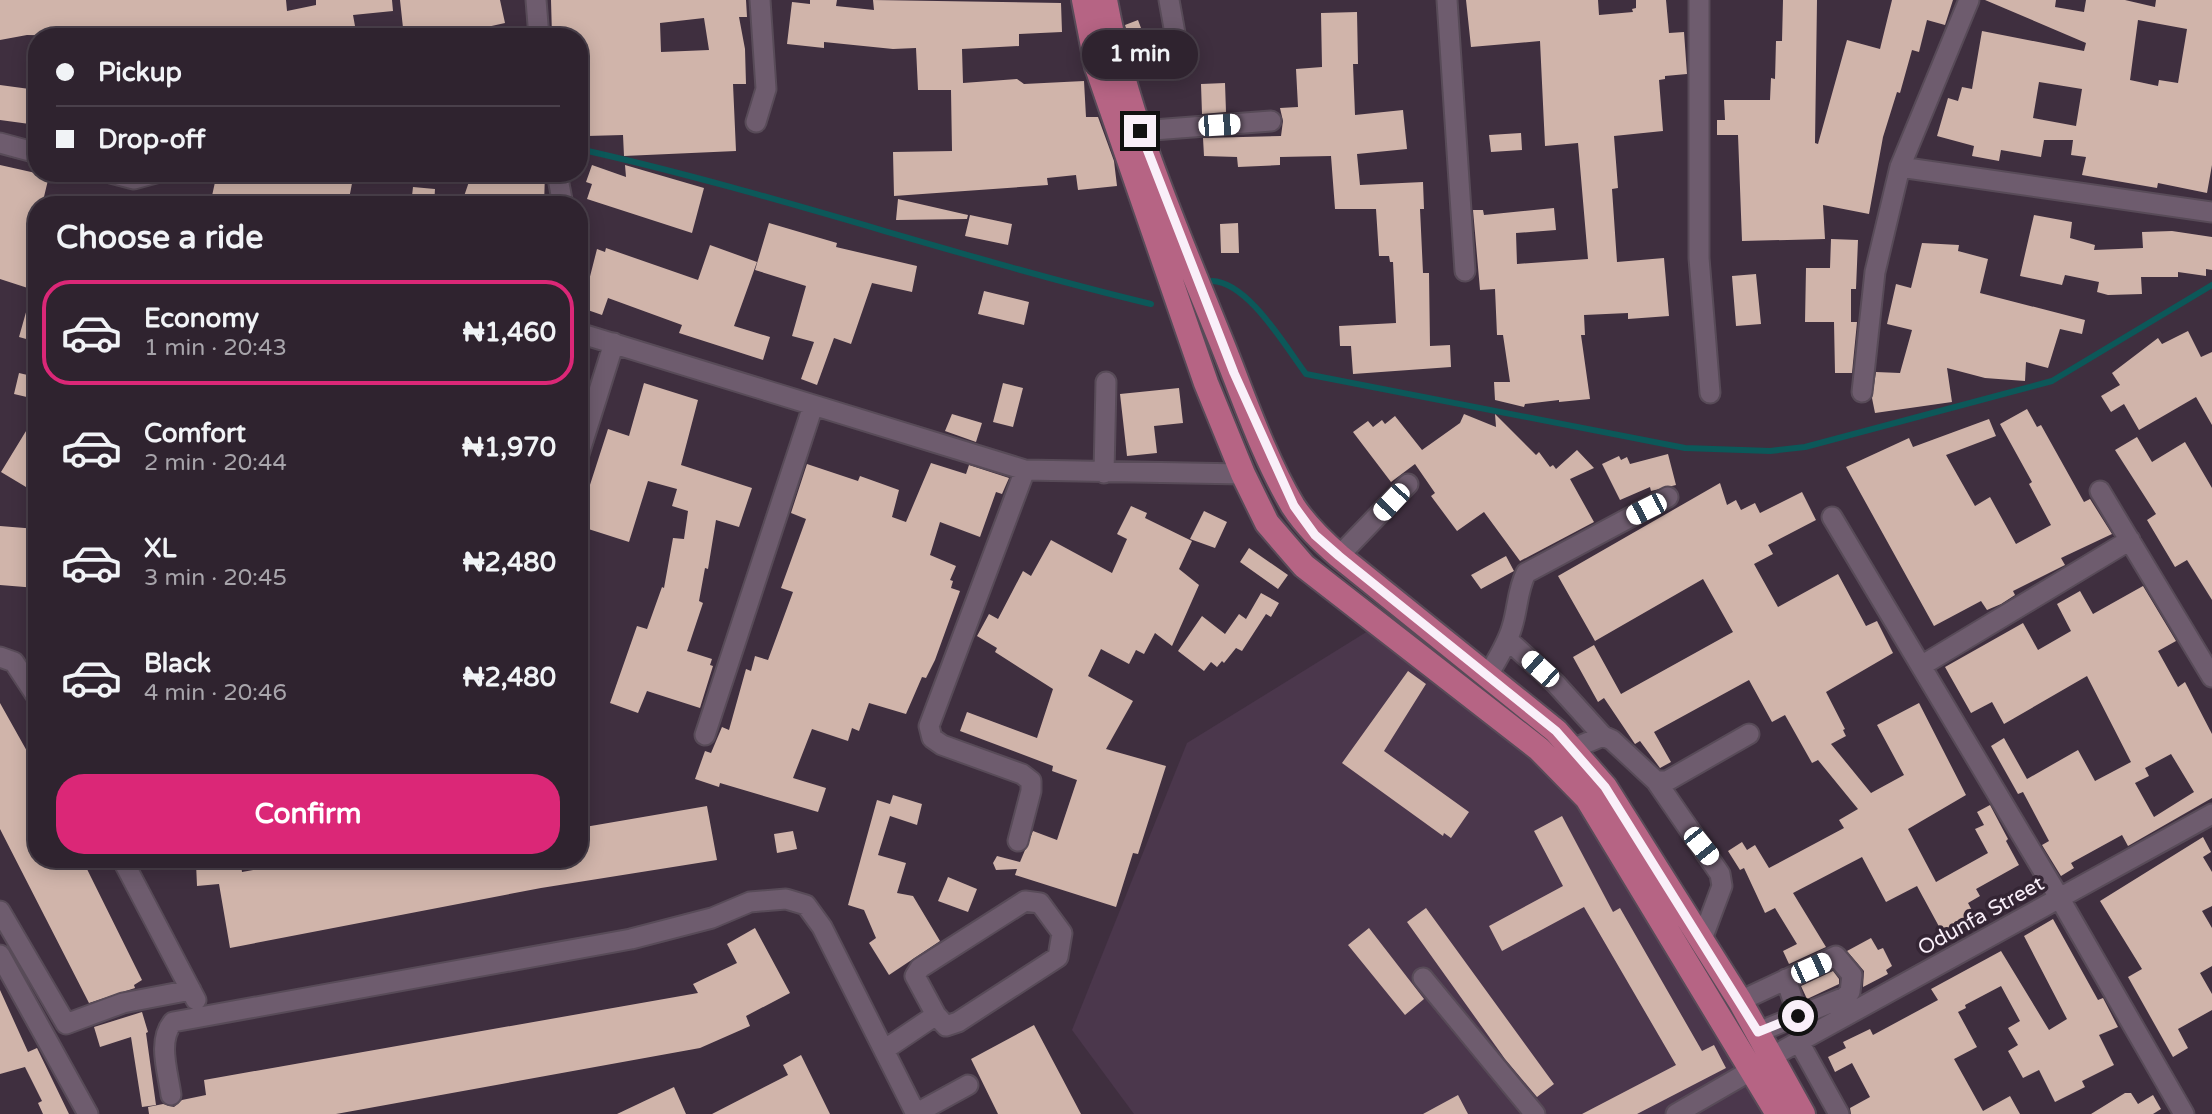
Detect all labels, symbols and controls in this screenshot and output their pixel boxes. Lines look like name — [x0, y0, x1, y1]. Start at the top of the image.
callout: 1 min — [1082, 30, 1198, 78]
text: 1 min — [1109, 40, 1171, 68]
text: Pickup — [98, 57, 182, 88]
car — [1198, 113, 1241, 137]
route end — [1124, 115, 1156, 147]
text: Drop-off — [98, 124, 205, 155]
text: Choose a ride — [56, 219, 263, 257]
icon: car — [60, 301, 123, 364]
text: Economy — [144, 303, 259, 334]
text: ₦1,460 — [463, 317, 556, 348]
text: 1 min · 20:43 — [144, 334, 287, 362]
icon: car — [60, 416, 123, 479]
text: Comfort — [144, 418, 246, 449]
text: ₦1,970 — [462, 432, 556, 463]
text: 2 min · 20:44 — [144, 449, 287, 477]
car — [1369, 479, 1414, 525]
car — [1623, 490, 1670, 528]
icon: car — [60, 531, 123, 594]
text: XL — [144, 533, 176, 564]
text: ₦2,480 — [463, 547, 556, 578]
text: 3 min · 20:45 — [144, 564, 287, 592]
icon: car — [60, 646, 123, 709]
car — [1518, 647, 1563, 691]
text: Black — [144, 648, 211, 679]
text: ₦2,480 — [463, 662, 556, 693]
text: 4 min · 20:46 — [144, 679, 287, 707]
button: Confirm — [56, 774, 560, 854]
car — [1680, 823, 1723, 869]
street label: Odunfa Street — [1914, 871, 2048, 961]
car — [1788, 950, 1835, 986]
route start — [1782, 1000, 1814, 1032]

